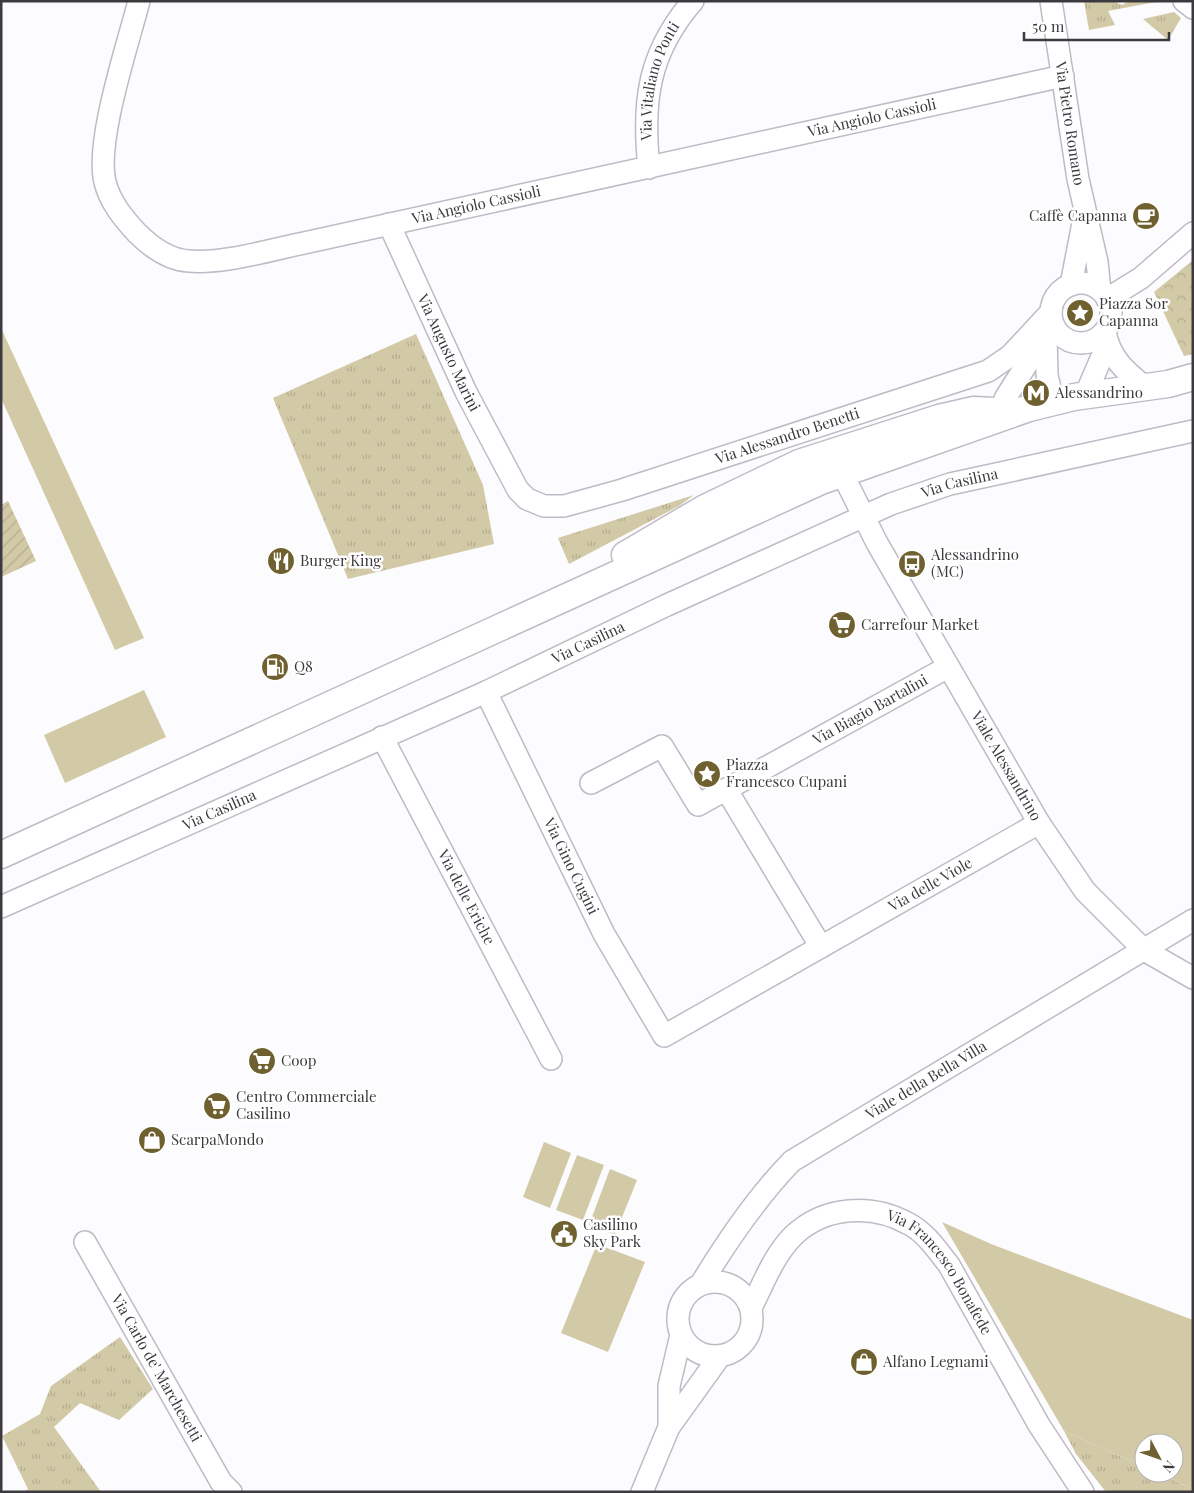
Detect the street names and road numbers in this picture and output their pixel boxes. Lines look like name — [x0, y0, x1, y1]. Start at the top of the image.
street label: Via Vitaliano Ponti — [636, 17, 684, 142]
street label: Via Pietro Romano — [1051, 59, 1090, 187]
street label: Via Angiolo Cassioli — [804, 93, 938, 141]
street label: Via Angiolo Cassioli — [409, 180, 543, 228]
street label: Via Augusto Marini — [413, 290, 486, 415]
street label: Via Alessandro Benetti — [712, 402, 862, 468]
street label: Via Casilina — [917, 463, 1000, 502]
street label: Via Casilina — [547, 616, 628, 668]
street label: Via Biagio Bartalini — [808, 669, 931, 749]
street label: Viale Alessandrino — [967, 706, 1047, 824]
street label: Via Casilina — [178, 784, 260, 835]
street label: Via Gino Cugini — [539, 813, 604, 918]
street label: Via delle Eriche — [433, 845, 500, 948]
street label: Via delle Viole — [884, 852, 975, 916]
street label: Viale della Bella Villa — [861, 1035, 991, 1124]
street label: Via Francesco Bonafede — [884, 1204, 997, 1338]
street label: Via Carlo de' Marchesetti — [107, 1289, 207, 1446]

